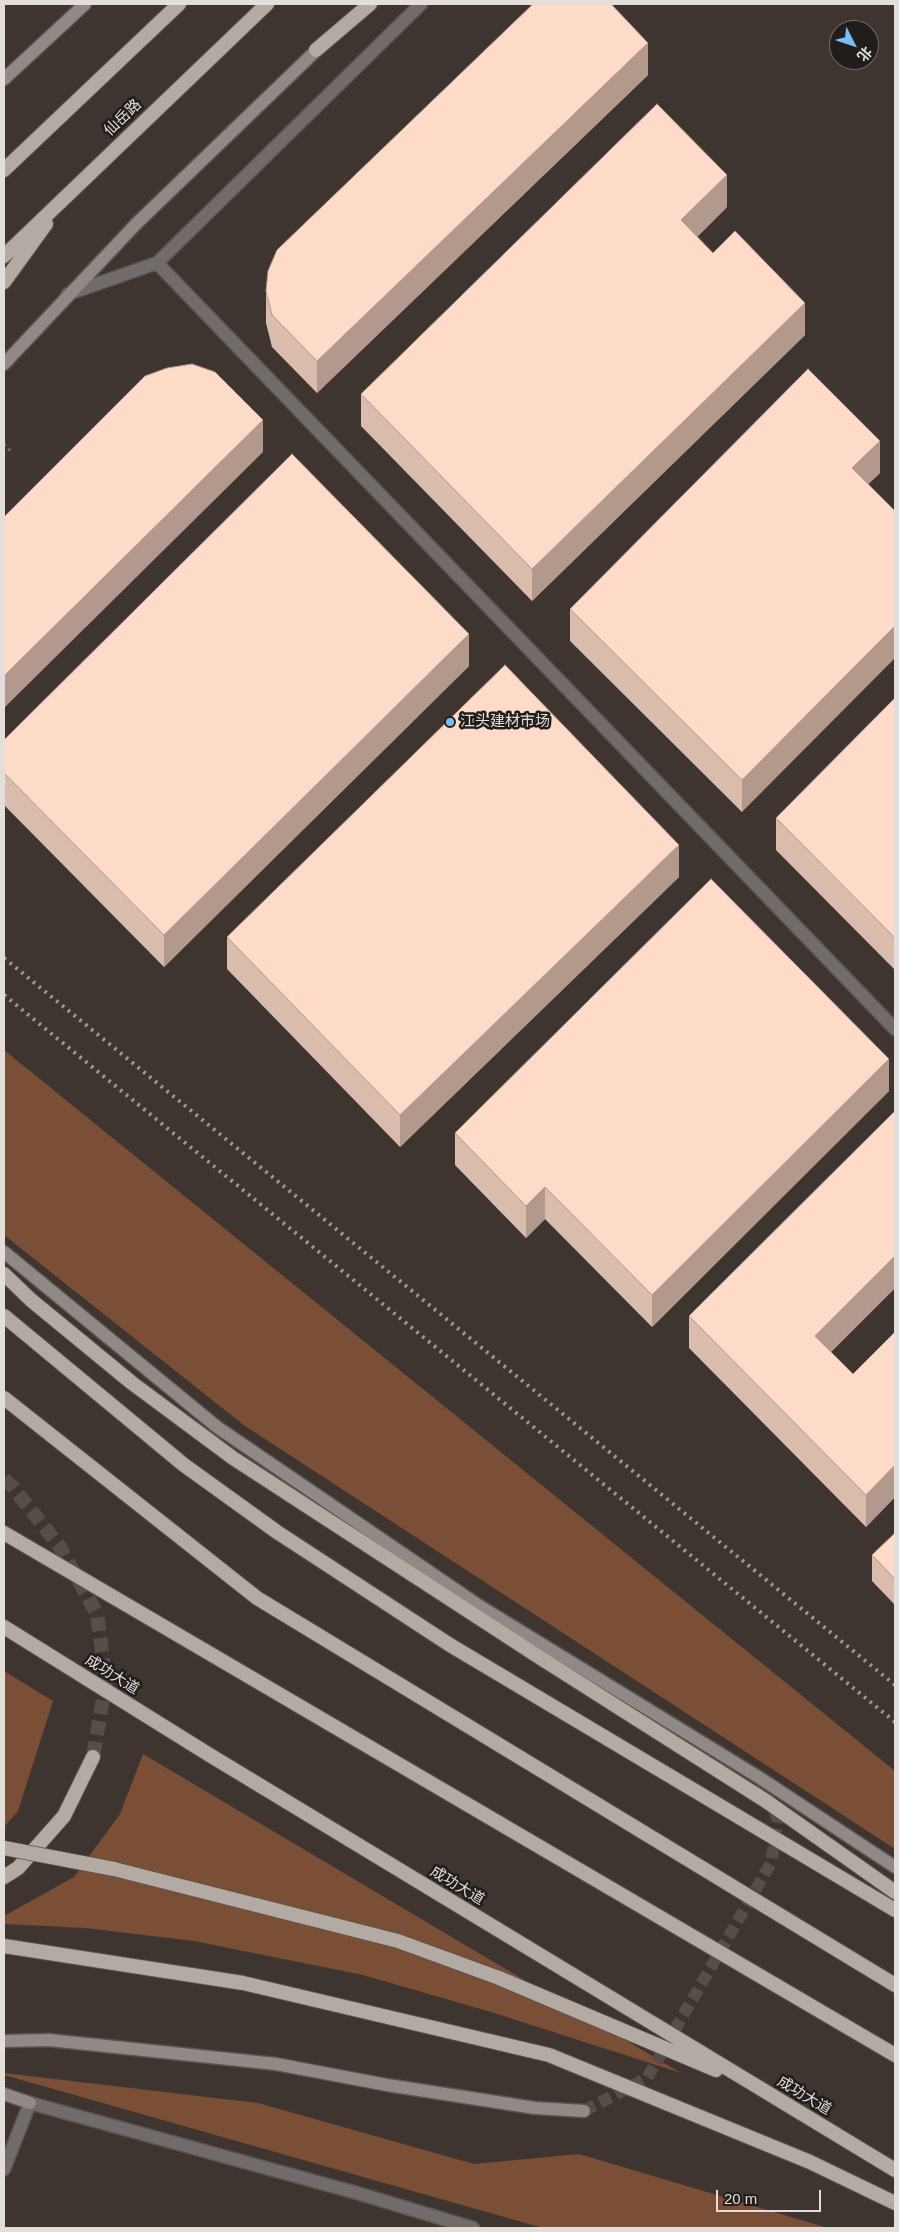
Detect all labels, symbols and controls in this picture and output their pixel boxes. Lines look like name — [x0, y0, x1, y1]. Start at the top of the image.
north arrow — [829, 20, 879, 70]
text: 北 — [854, 44, 875, 65]
street label: 仙岳路 — [101, 96, 145, 140]
place label: 江头建材市场 — [460, 713, 550, 731]
marker: 江头建材市场 — [444, 716, 456, 728]
street label: 成功大道 — [82, 1651, 142, 1699]
street label: 成功大道 — [427, 1863, 487, 1909]
street label: 成功大道 — [774, 2073, 834, 2119]
scale bar — [719, 2180, 824, 2212]
text: 20 m — [724, 2190, 757, 2207]

